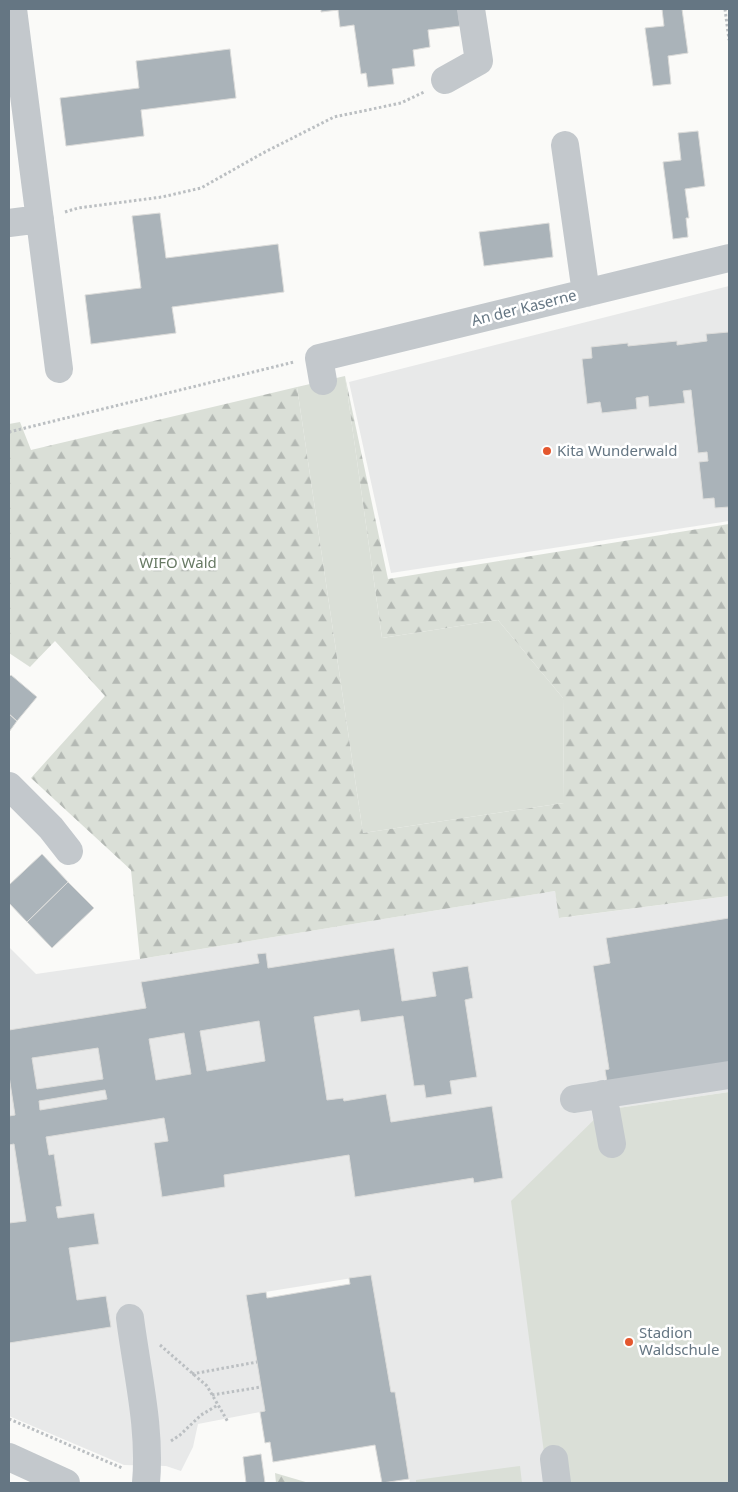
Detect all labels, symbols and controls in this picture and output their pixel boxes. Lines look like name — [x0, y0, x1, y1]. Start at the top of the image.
street label: An der Kaserne — [469, 284, 578, 330]
place label: Kita Wunderwald — [557, 440, 677, 460]
marker: Kita Wunderwald — [541, 445, 553, 457]
park label: WIFO Wald — [139, 552, 217, 572]
place label: Stadion Waldschule — [639, 1322, 719, 1359]
marker: Stadion Waldschule — [623, 1336, 635, 1348]

